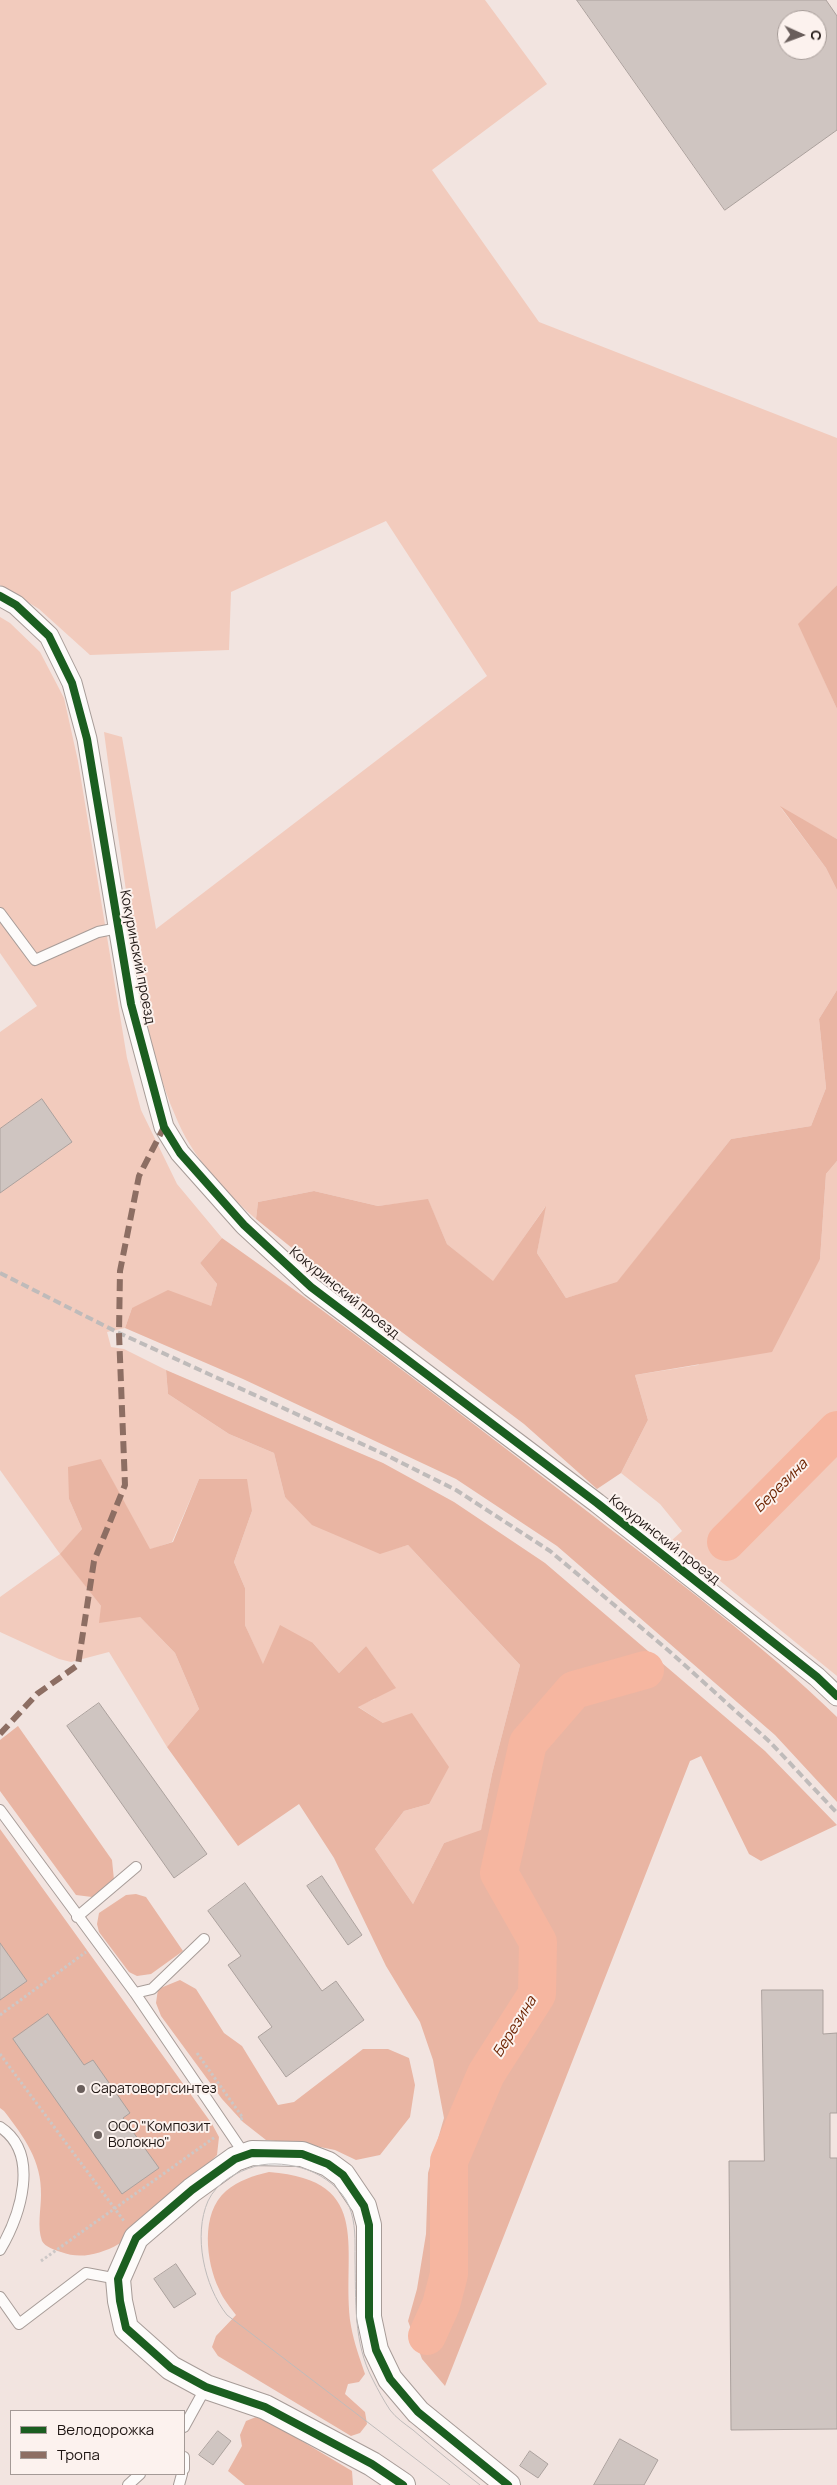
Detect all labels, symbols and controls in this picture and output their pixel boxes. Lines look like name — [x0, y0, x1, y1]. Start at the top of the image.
north arrow — [777, 10, 827, 60]
text: С — [807, 30, 826, 41]
street label: Кокуринский проезд — [116, 889, 158, 1025]
street label: Кокуринский проезд — [286, 1244, 402, 1342]
water label: Березина — [750, 1455, 812, 1517]
street label: Кокуринский проезд — [605, 1491, 723, 1589]
water label: Березина — [489, 1993, 541, 2061]
place label: Саратоворгсинтез — [91, 2081, 217, 2097]
marker: Саратоворгсинтез — [75, 2083, 87, 2095]
place label: ООО "Композит Волокно" — [108, 2119, 211, 2152]
marker: ООО "Композит Волокно" — [92, 2129, 104, 2141]
legend — [10, 2410, 185, 2475]
text: Велодорожка — [57, 2419, 154, 2440]
text: Тропа — [57, 2444, 100, 2465]

